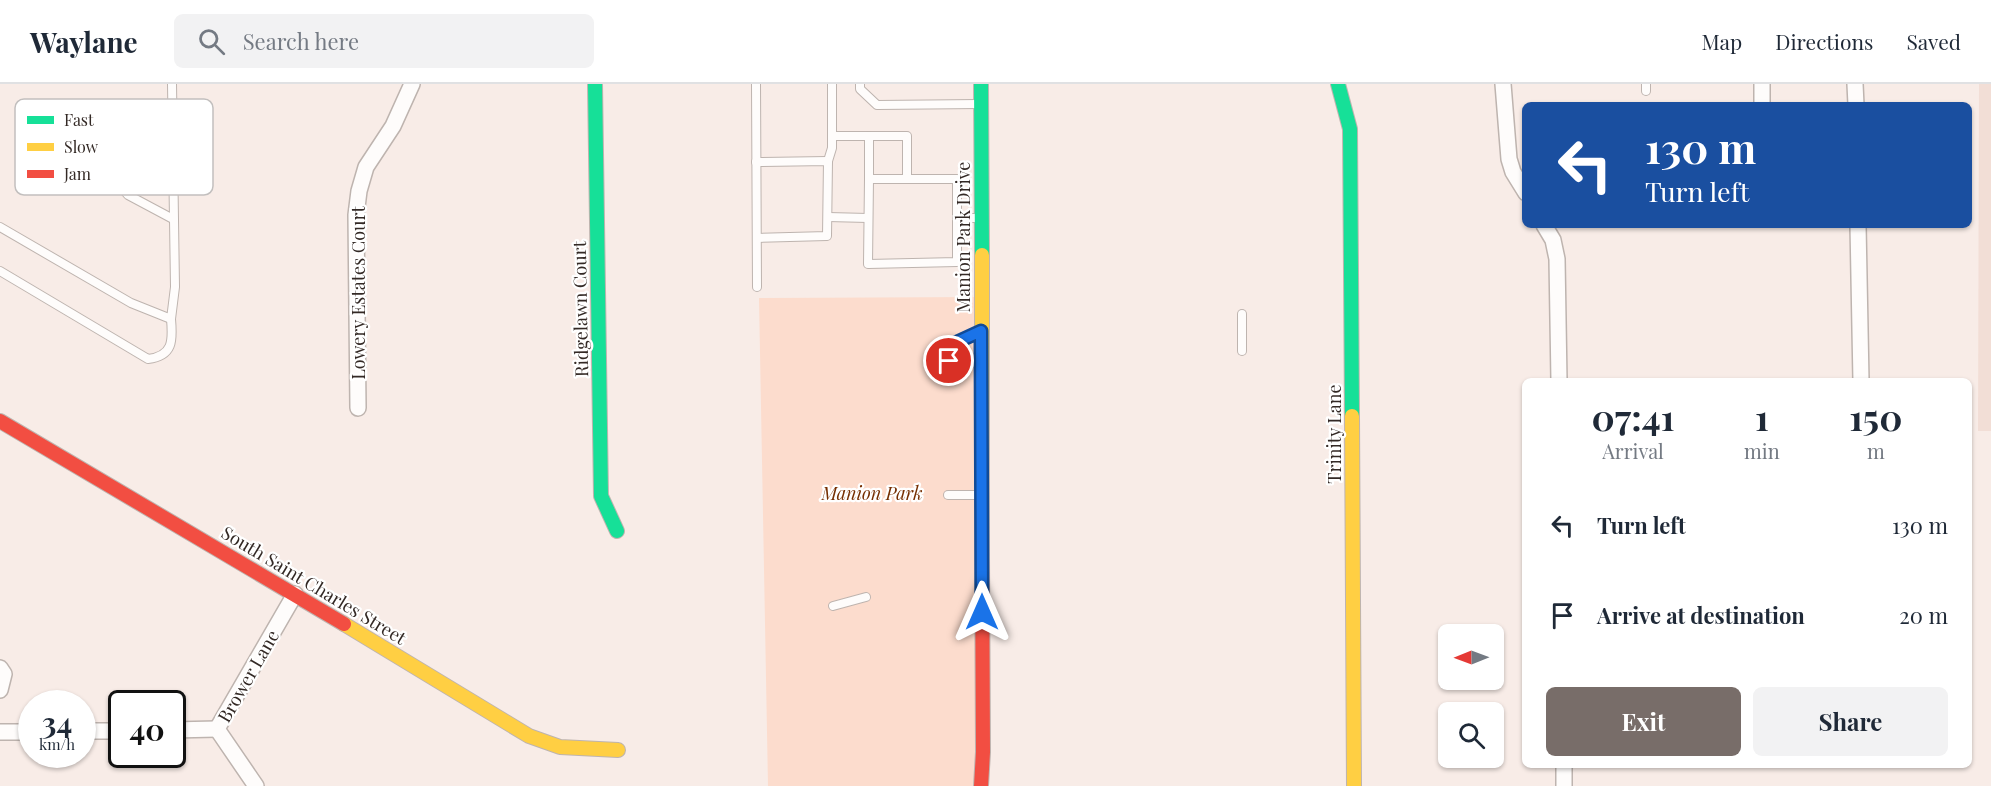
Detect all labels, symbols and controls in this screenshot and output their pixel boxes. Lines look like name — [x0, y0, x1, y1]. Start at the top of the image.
search box — [174, 14, 594, 68]
text: Waylane — [30, 23, 138, 60]
icon: search — [195, 25, 228, 58]
text: Search here — [243, 26, 359, 56]
text: Map — [1701, 27, 1742, 55]
text: Directions — [1775, 27, 1873, 55]
text: Saved — [1906, 27, 1961, 55]
legend — [15, 99, 213, 195]
text: Fast — [64, 109, 94, 130]
text: 130 m — [1645, 119, 1756, 175]
icon: left — [1546, 126, 1624, 204]
text: Slow — [64, 136, 99, 157]
street label: Manion Park Drive — [951, 162, 975, 312]
text: Jam — [63, 163, 91, 184]
text: Turn left — [1645, 173, 1749, 209]
street label: Lowery Estates Court — [346, 206, 370, 380]
street label: Ridgelawn Court — [567, 240, 593, 377]
pin — [923, 335, 974, 386]
icon: arrive — [932, 344, 965, 377]
street label: Trinity Lane — [1322, 384, 1346, 484]
text: 07:41 — [1592, 392, 1674, 440]
text: 1 — [1755, 392, 1769, 440]
text: 150 — [1849, 392, 1902, 440]
text: Arrival — [1602, 437, 1664, 464]
text: min — [1744, 437, 1780, 464]
text: m — [1867, 437, 1885, 464]
park label: Manion Park — [821, 481, 923, 505]
icon: left — [1546, 509, 1579, 542]
text: Turn left — [1597, 510, 1686, 540]
text: 130 m — [1892, 510, 1948, 540]
street label: South Saint Charles Street — [217, 520, 411, 650]
position arrow — [950, 580, 1014, 644]
icon: arrive — [1546, 599, 1579, 632]
text: Arrive at destination — [1597, 600, 1805, 630]
text: 20 m — [1899, 600, 1948, 630]
north arrow — [1438, 624, 1504, 690]
map controls — [1438, 624, 1504, 768]
street label: Brower Lane — [212, 625, 284, 727]
button: Exit — [1546, 687, 1741, 756]
button: Share — [1753, 687, 1948, 756]
speed limit sign: 40 — [108, 690, 186, 768]
text: 34 — [42, 702, 72, 742]
button: search — [1438, 702, 1504, 768]
text: km/h — [39, 734, 75, 754]

